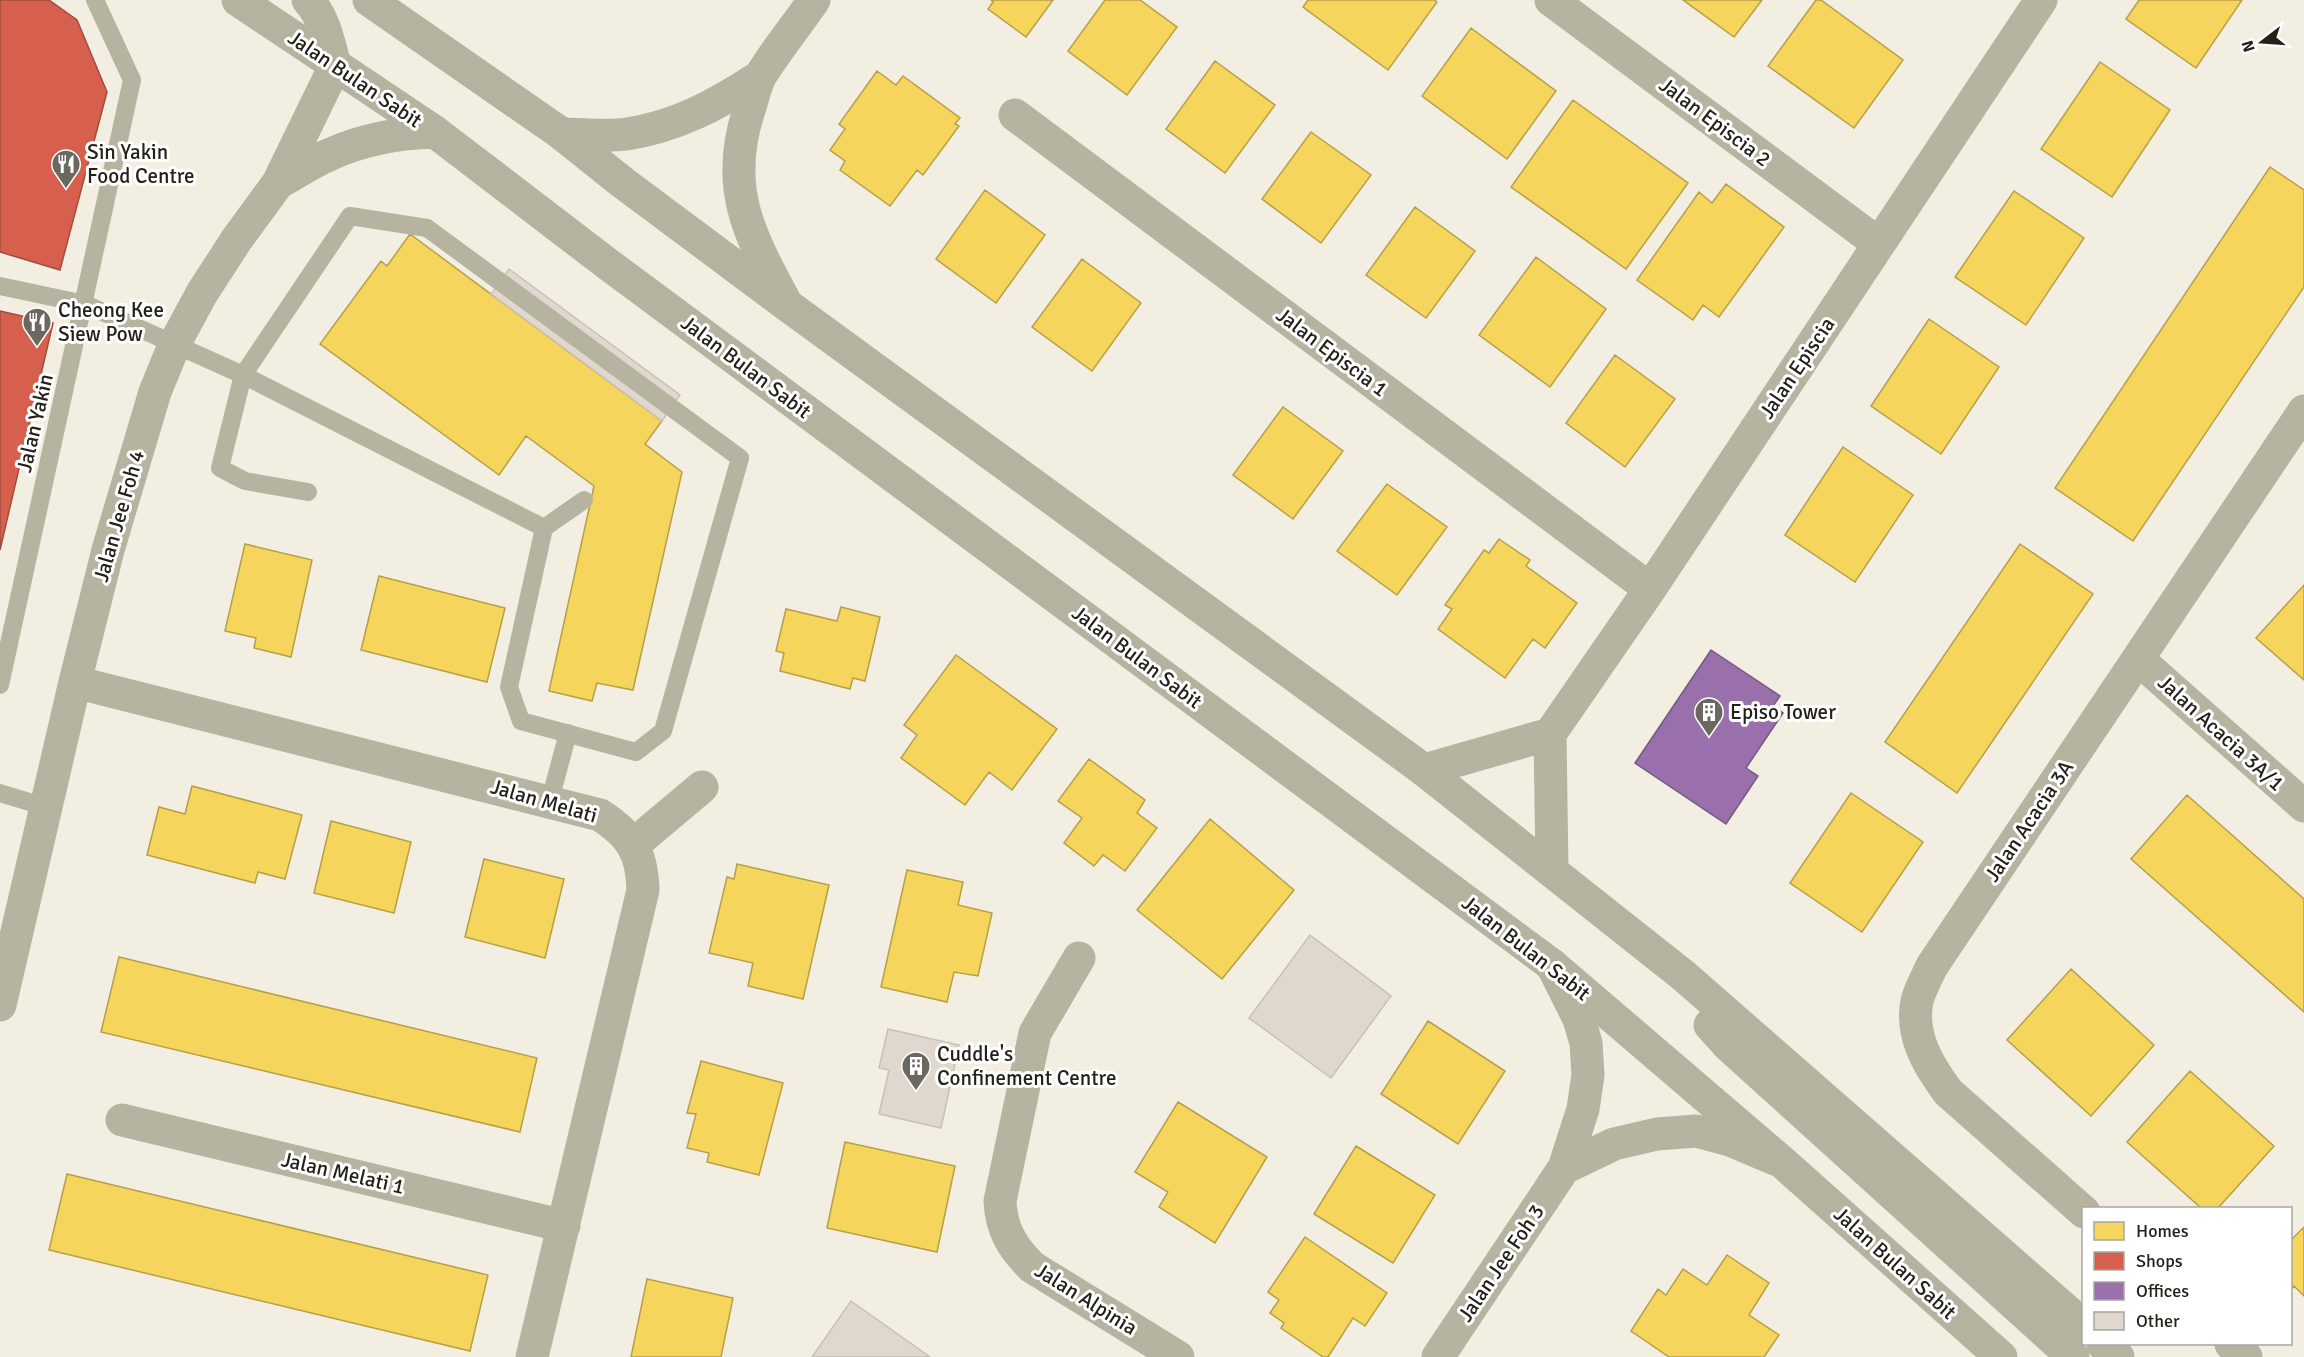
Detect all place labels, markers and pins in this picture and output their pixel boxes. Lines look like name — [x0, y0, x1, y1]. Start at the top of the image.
place label: Sin Yakin Food Centre — [87, 139, 195, 189]
restaurant icon: Sin Yakin Food Centre — [50, 148, 82, 190]
place label: Cheong Kee Siew Pow — [58, 297, 164, 347]
restaurant icon: Cheong Kee Siew Pow — [21, 306, 53, 348]
building icon: Episo Tower — [1693, 696, 1725, 738]
place label: Episo Tower — [1730, 699, 1836, 725]
place label: Cuddle's Confinement Centre — [937, 1041, 1116, 1091]
building icon: Cuddle's Confinement Centre — [900, 1050, 932, 1092]

